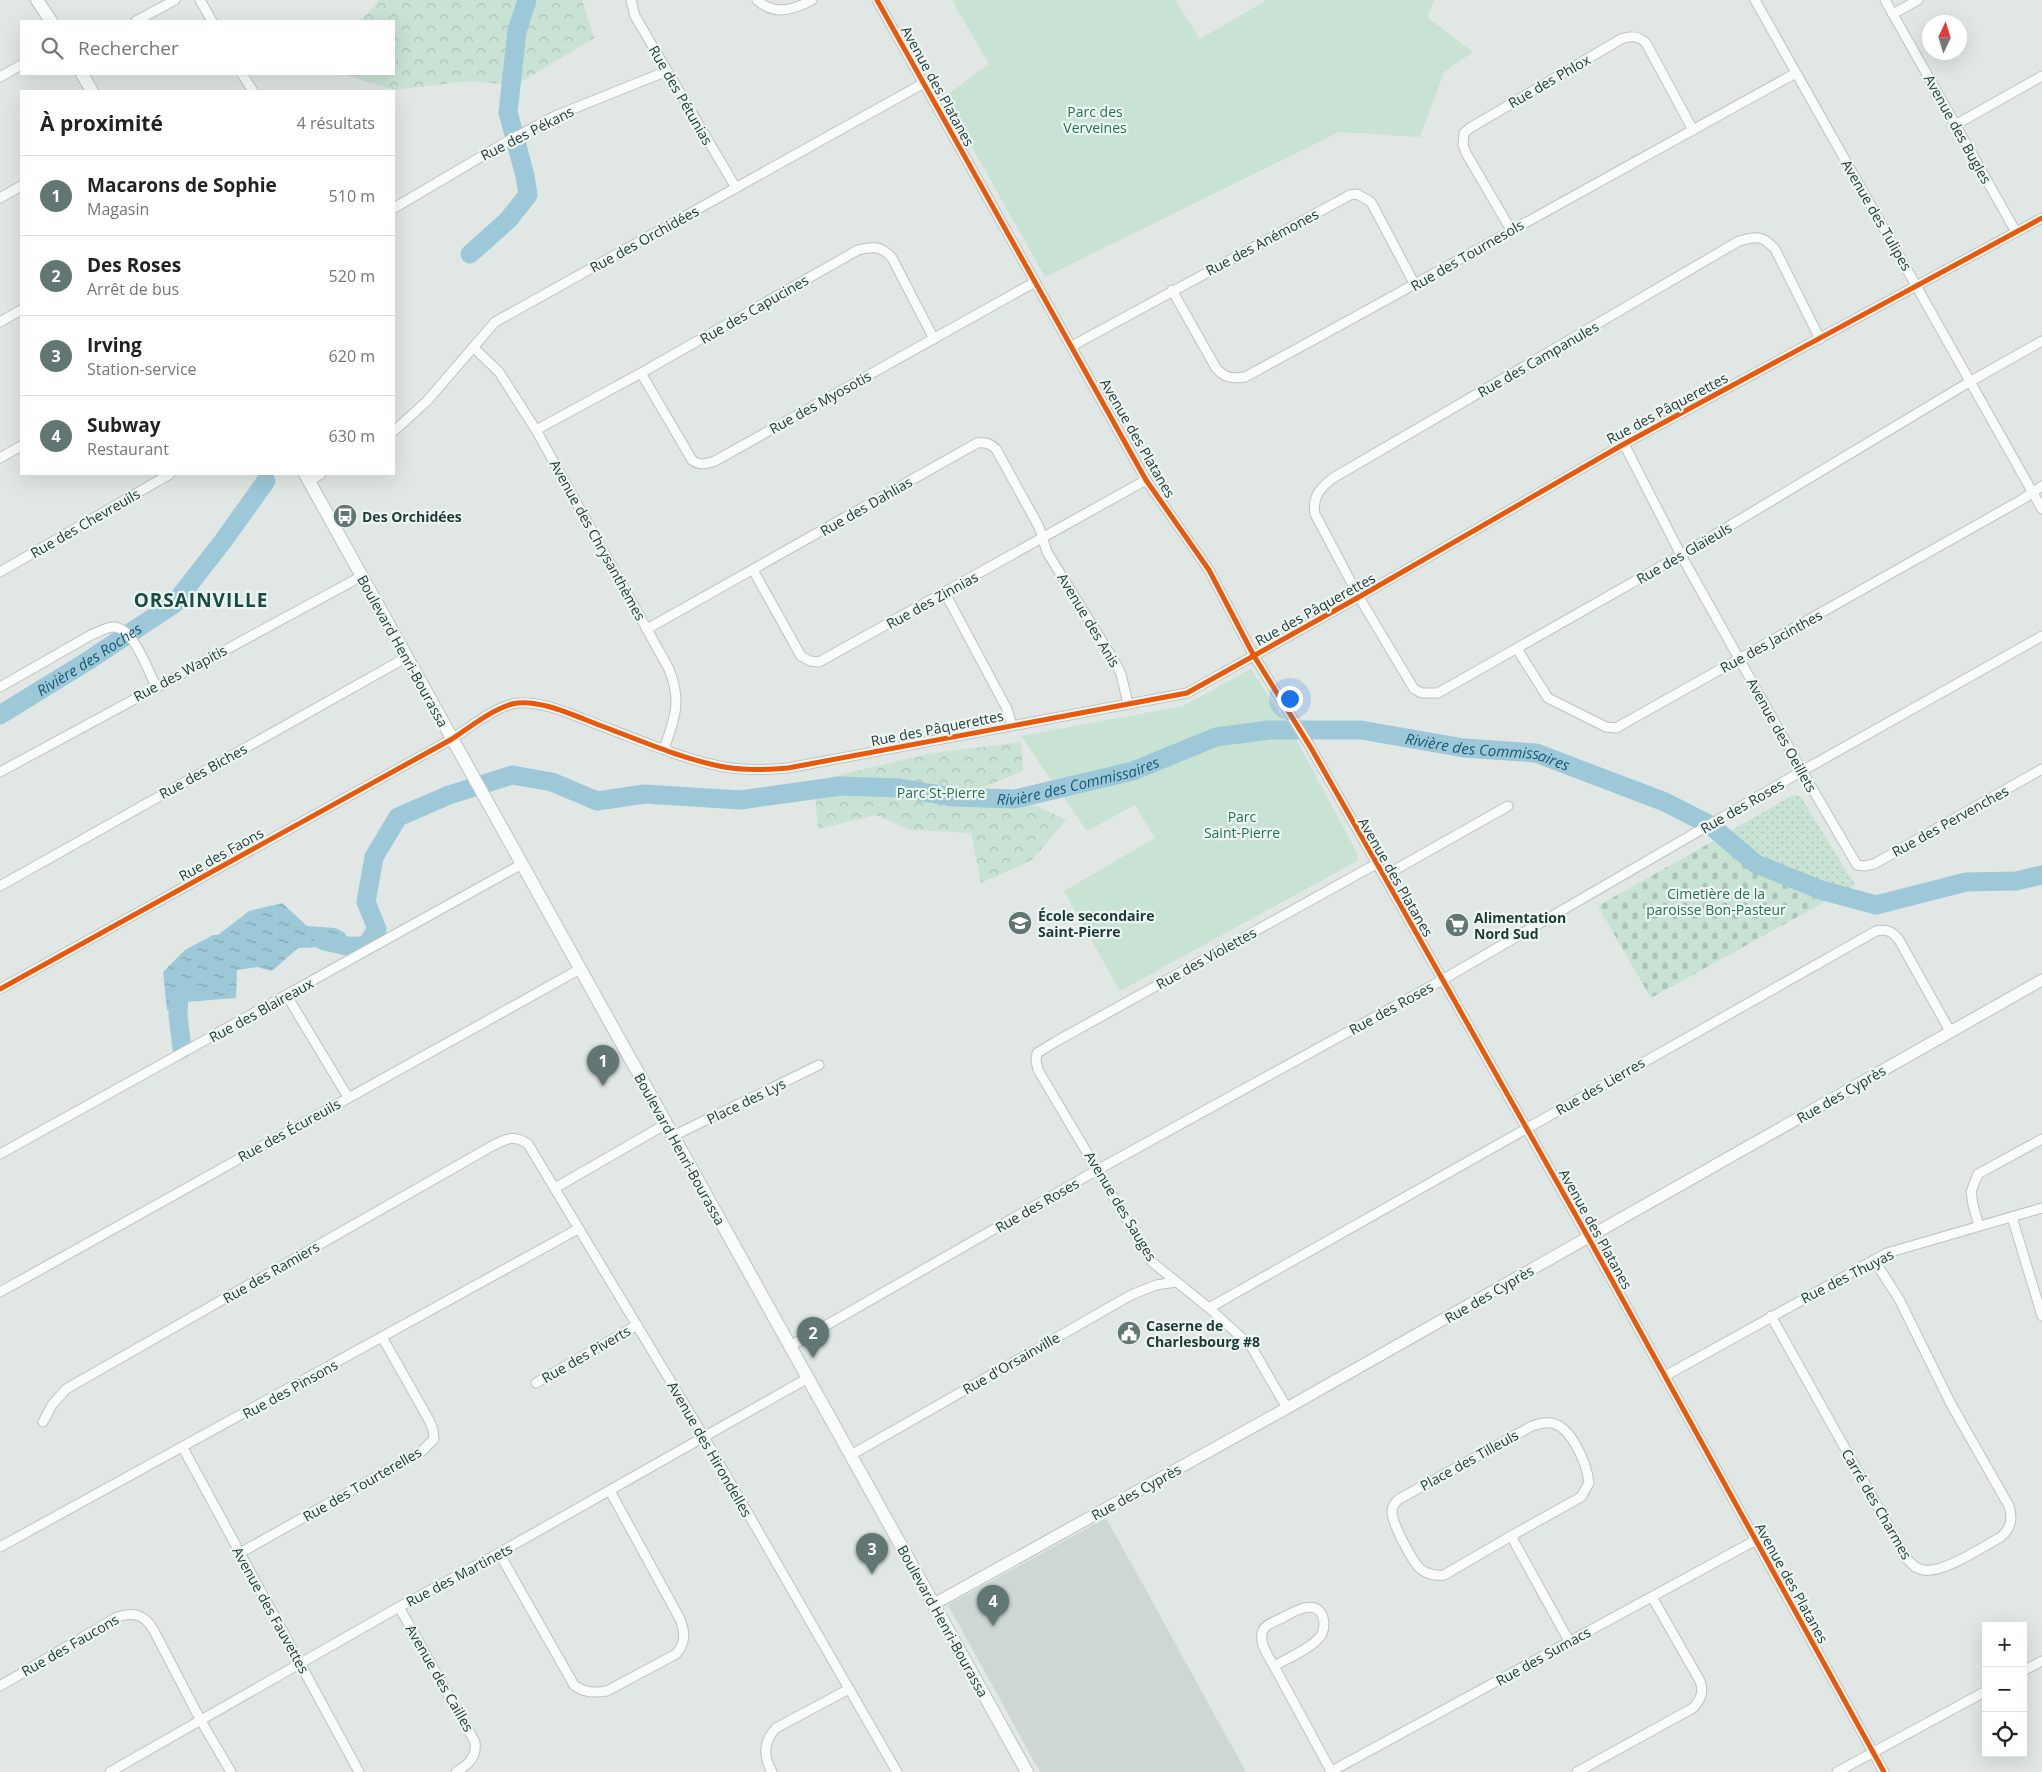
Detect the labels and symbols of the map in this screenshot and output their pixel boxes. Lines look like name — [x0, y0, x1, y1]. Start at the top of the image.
north arrow — [1922, 15, 1967, 60]
street label: Avenue des Platanes — [897, 22, 979, 150]
street label: Rue des Pétunias — [645, 42, 717, 148]
street label: Rue des Phlox — [1505, 50, 1594, 112]
street label: Avenue des Bugles — [1920, 71, 1996, 187]
street label: Rue des Pékans — [477, 101, 577, 165]
park label: Parc des Verveines — [1063, 102, 1127, 137]
street label: Avenue des Tulipes — [1837, 156, 1917, 274]
street label: Rue des Orchidées — [586, 201, 702, 277]
street label: Rue des Anémones — [1202, 204, 1322, 280]
street label: Rue des Tournesols — [1407, 215, 1527, 295]
street label: Rue des Capucines — [696, 270, 812, 348]
street label: Rue des Campanules — [1474, 316, 1602, 401]
street label: Rue des Myosotis — [766, 366, 875, 438]
street label: Rue des Pâquerettes — [1603, 368, 1731, 448]
street label: Avenue des Platanes — [1096, 375, 1180, 501]
street label: Avenue des Chrysanthèmes — [546, 456, 650, 624]
street label: Rue des Dahlias — [816, 472, 916, 540]
street label: Rue des Chevreuils — [27, 484, 144, 562]
bus stop icon: Des Orchidées — [332, 503, 358, 529]
place label: Des Orchidées — [362, 507, 462, 526]
street label: Rue des Glaïeuls — [1633, 518, 1735, 588]
street label: Rue des Zinnias — [883, 567, 982, 633]
street label: Rue des Pâquerettes — [1251, 568, 1379, 650]
street label: Avenue des Anis — [1053, 569, 1125, 671]
street label: Boulevard Henri-Bourassa — [353, 571, 453, 731]
district label: ORSAINVILLE — [134, 587, 268, 613]
street label: Rue des Jacinthes — [1717, 605, 1826, 677]
water label: Rivière des Roches — [33, 618, 146, 700]
street label: Rue des Wapitis — [130, 640, 230, 706]
street label: Avenue des Oeillets — [1743, 674, 1821, 796]
your location — [1277, 686, 1303, 712]
street label: Rue des Pâquerettes — [869, 706, 1005, 750]
water label: Rivière des Commissaires — [1404, 728, 1573, 775]
street label: Rue des Biches — [156, 739, 251, 803]
water label: Rivière des Commissaires — [996, 751, 1162, 809]
street label: Rue des Roses — [1697, 774, 1788, 838]
street label: Rue des Pervenches — [1888, 781, 2012, 861]
park label: Parc St-Pierre — [897, 783, 985, 802]
park label: Parc Saint-Pierre — [1204, 807, 1280, 842]
street label: Avenue des Platanes — [1354, 814, 1438, 940]
street label: Rue des Faons — [175, 823, 267, 885]
park label: Cimetière de la paroisse Bon-Pasteur — [1646, 884, 1786, 919]
place label: École secondaire Saint-Pierre — [1038, 906, 1154, 941]
place label: Alimentation Nord Sud — [1474, 908, 1566, 943]
school or university icon: École secondaire Saint-Pierre — [1007, 910, 1033, 936]
supermarket icon: Alimentation Nord Sud — [1444, 912, 1470, 938]
street label: Rue des Violettes — [1153, 922, 1260, 993]
street label: Rue des Blaireaux — [205, 973, 317, 1047]
street label: Rue des Roses — [1345, 977, 1437, 1039]
pin: 1 — [587, 1045, 619, 1086]
street label: Rue des Lierres — [1552, 1053, 1648, 1119]
street label: Rue des Cyprès — [1793, 1061, 1889, 1127]
street label: Boulevard Henri-Bourassa — [630, 1069, 730, 1229]
street label: Place des Lys — [703, 1074, 789, 1128]
street label: Rue des Écureuils — [234, 1094, 344, 1166]
street label: Avenue des Sauges — [1081, 1147, 1162, 1265]
street label: Avenue des Platanes — [1555, 1165, 1637, 1293]
street label: Rue des Roses — [992, 1173, 1083, 1237]
street label: Rue des Ramiers — [219, 1236, 323, 1307]
street label: Rue des Thuyas — [1797, 1244, 1897, 1308]
street label: Rue des Cyprès — [1441, 1261, 1537, 1327]
place label: Caserne de Charlesbourg #8 — [1146, 1316, 1260, 1351]
pin: 2 — [797, 1317, 829, 1358]
public building icon: Caserne de Charlesbourg #8 — [1116, 1320, 1142, 1346]
street label: Rue des Piverts — [538, 1321, 634, 1387]
street label: Rue d'Orsainville — [959, 1327, 1063, 1398]
street label: Rue des Pinsons — [239, 1355, 341, 1423]
street label: Avenue des Hirondelles — [663, 1378, 757, 1521]
street label: Place des Tilleuls — [1416, 1425, 1522, 1495]
street label: Rue des Tourterelles — [299, 1442, 425, 1526]
street label: Carré des Charmes — [1838, 1445, 1917, 1563]
street label: Rue des Cyprès — [1088, 1459, 1185, 1525]
street label: Avenue des Platanes — [1751, 1519, 1833, 1647]
pin: 3 — [856, 1533, 888, 1574]
street label: Rue des Martinets — [402, 1539, 516, 1611]
street label: Boulevard Henri-Bourassa — [893, 1541, 993, 1701]
street label: Avenue des Fauvettes — [228, 1543, 314, 1677]
pin: 4 — [977, 1585, 1009, 1626]
street label: Rue des Faucons — [18, 1609, 122, 1681]
street label: Avenue des Cailles — [402, 1621, 479, 1735]
street label: Rue des Sumacs — [1492, 1622, 1594, 1690]

